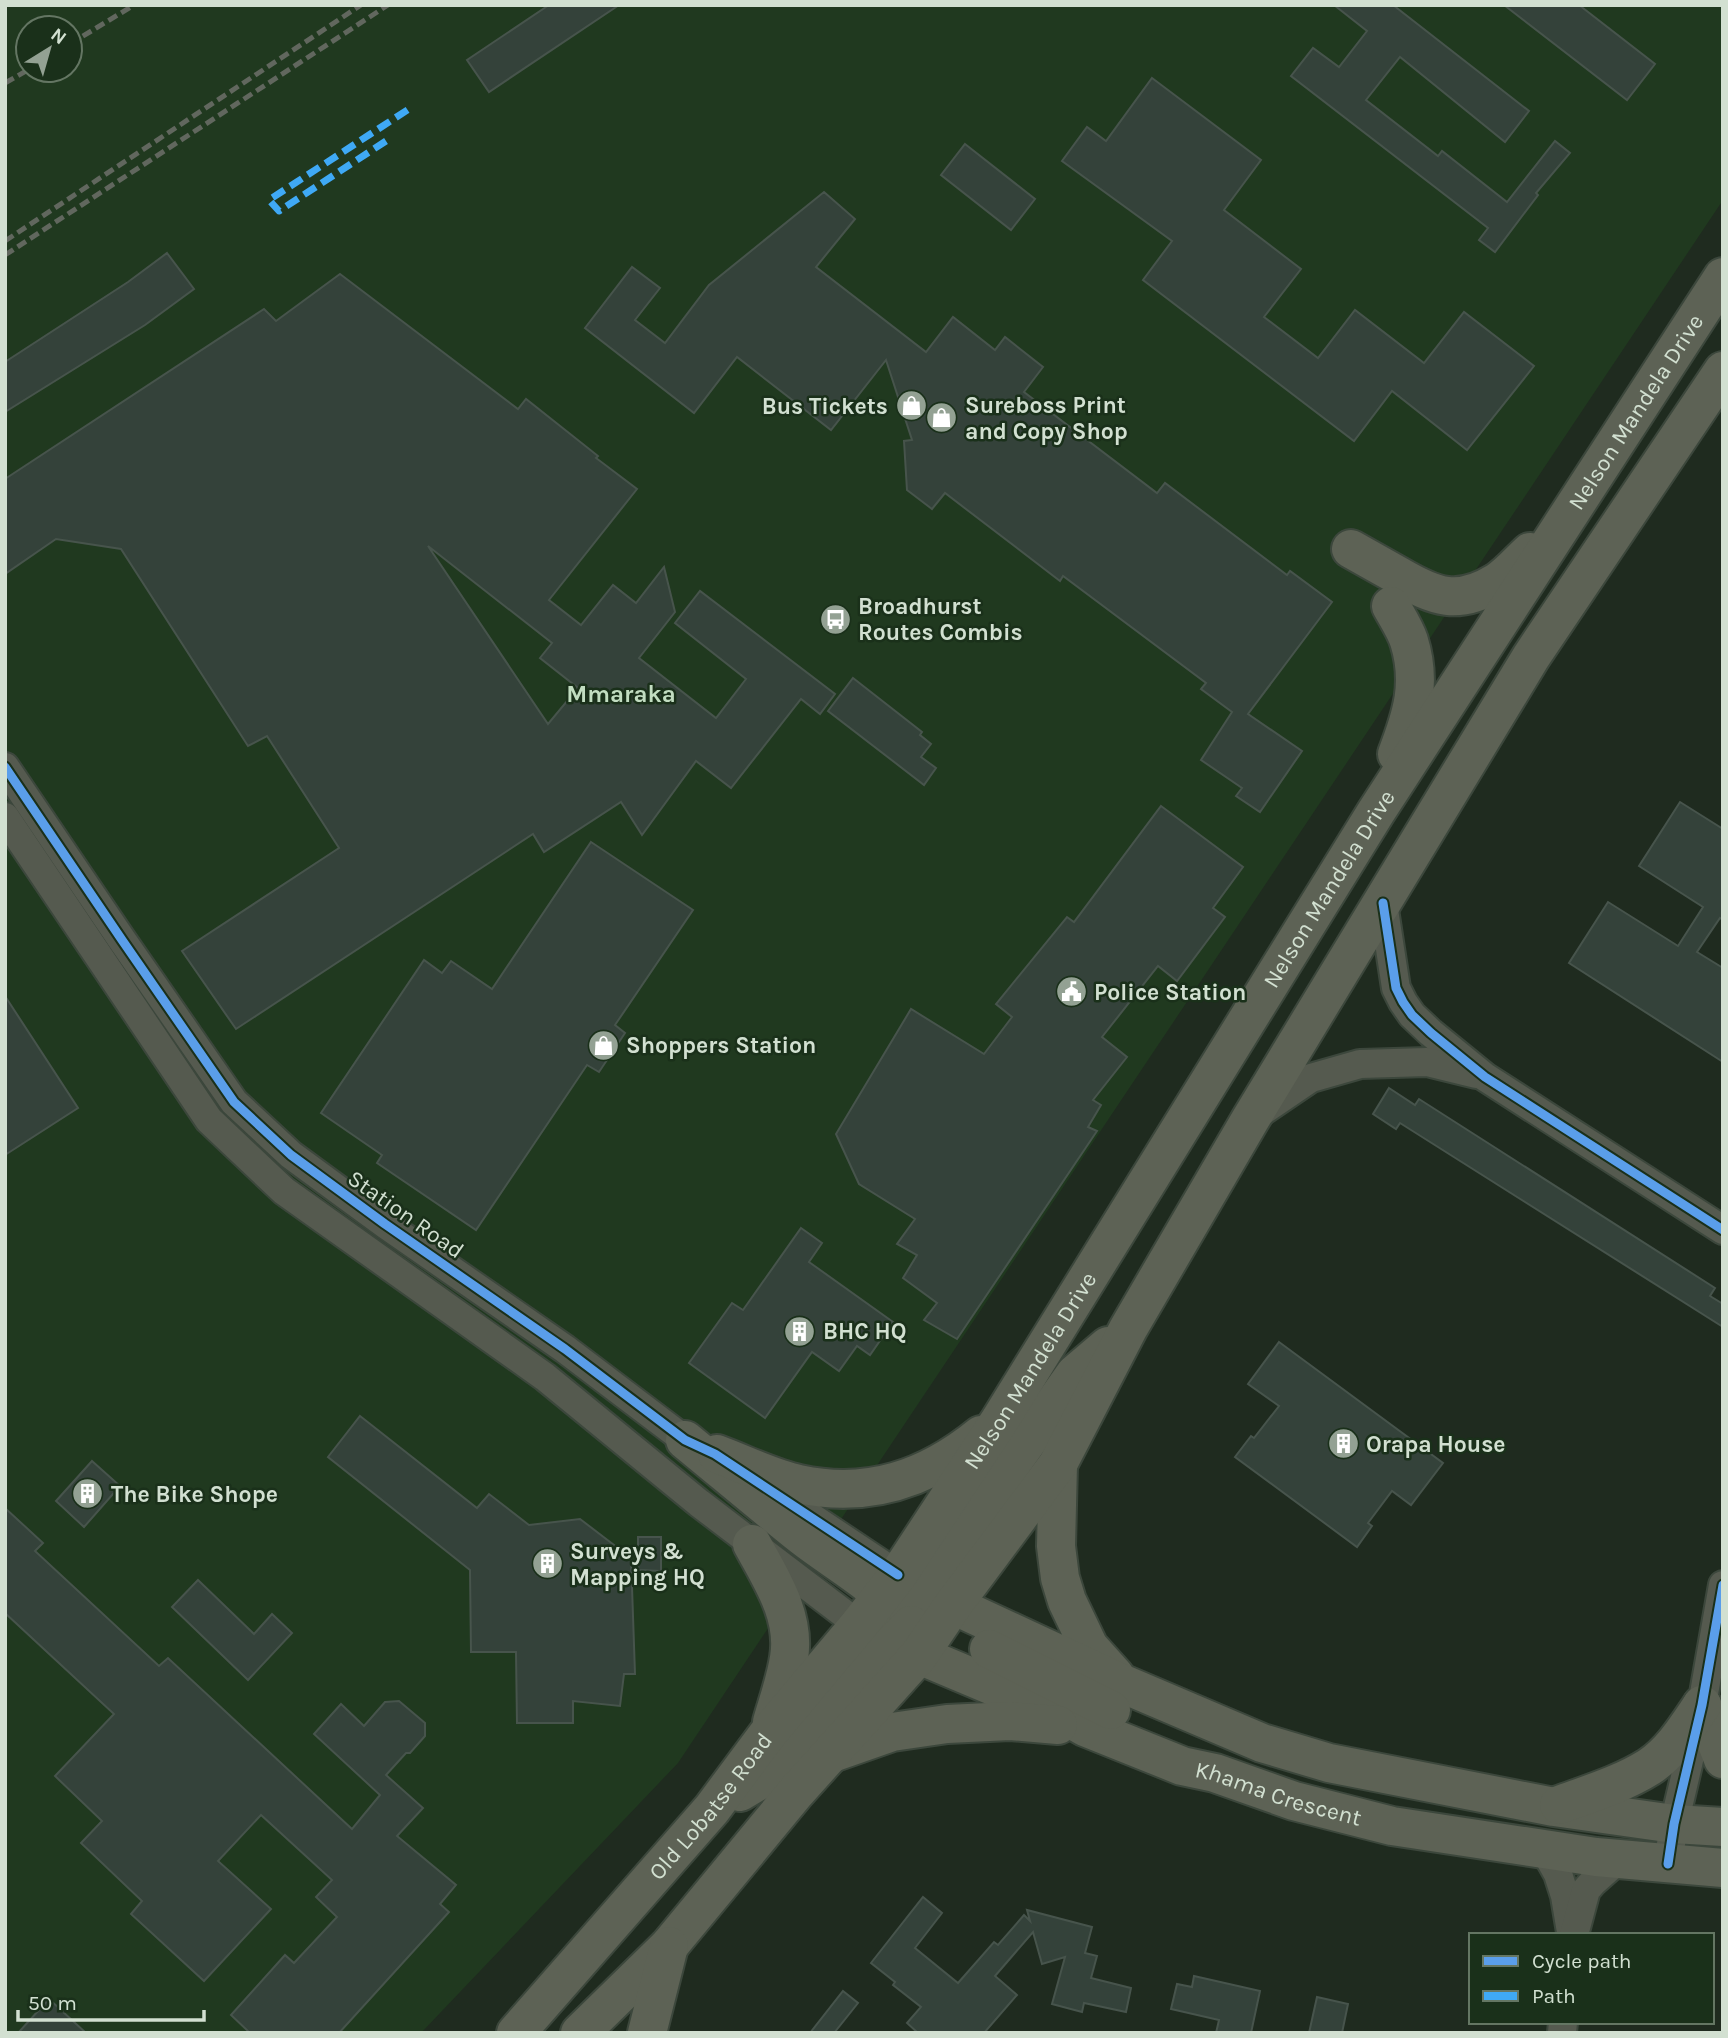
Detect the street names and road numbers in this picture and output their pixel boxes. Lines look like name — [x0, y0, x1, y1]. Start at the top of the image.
street label: Nelson Mandela Drive — [1563, 309, 1709, 515]
street label: Nelson Mandela Drive — [1258, 785, 1401, 993]
street label: Station Road — [342, 1164, 469, 1264]
street label: Nelson Mandela Drive — [958, 1267, 1102, 1475]
street label: Old Lobatse Road — [643, 1727, 778, 1885]
street label: Khama Crescent — [1193, 1756, 1365, 1832]

